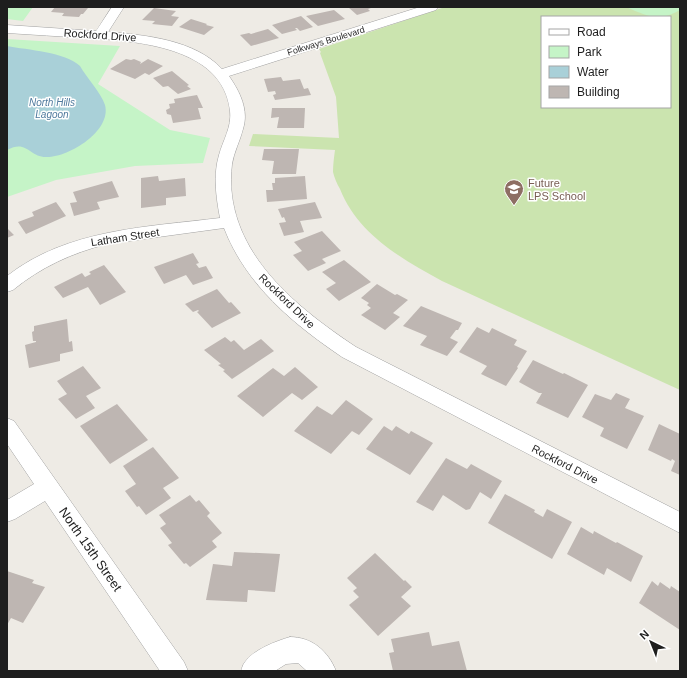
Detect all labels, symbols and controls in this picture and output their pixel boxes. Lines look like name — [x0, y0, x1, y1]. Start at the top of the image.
legend — [541, 16, 671, 108]
street label: Folkways Boulevard — [286, 24, 366, 58]
text: Road — [577, 25, 606, 39]
street label: Rockford Drive — [63, 26, 137, 44]
text: Park — [577, 45, 603, 59]
text: Water — [577, 65, 609, 79]
text: Building — [577, 85, 620, 99]
water label: North Hills Lagoon — [29, 97, 75, 120]
place label: Future LPS School — [528, 177, 585, 202]
school or university icon: Future LPS School — [503, 178, 525, 206]
street label: Latham Street — [90, 226, 160, 248]
street label: Rockford Drive — [257, 271, 317, 331]
street label: Rockford Drive — [530, 442, 600, 486]
street label: North 15th Street — [56, 504, 125, 594]
north arrow — [631, 622, 671, 662]
text: N — [637, 628, 651, 642]

